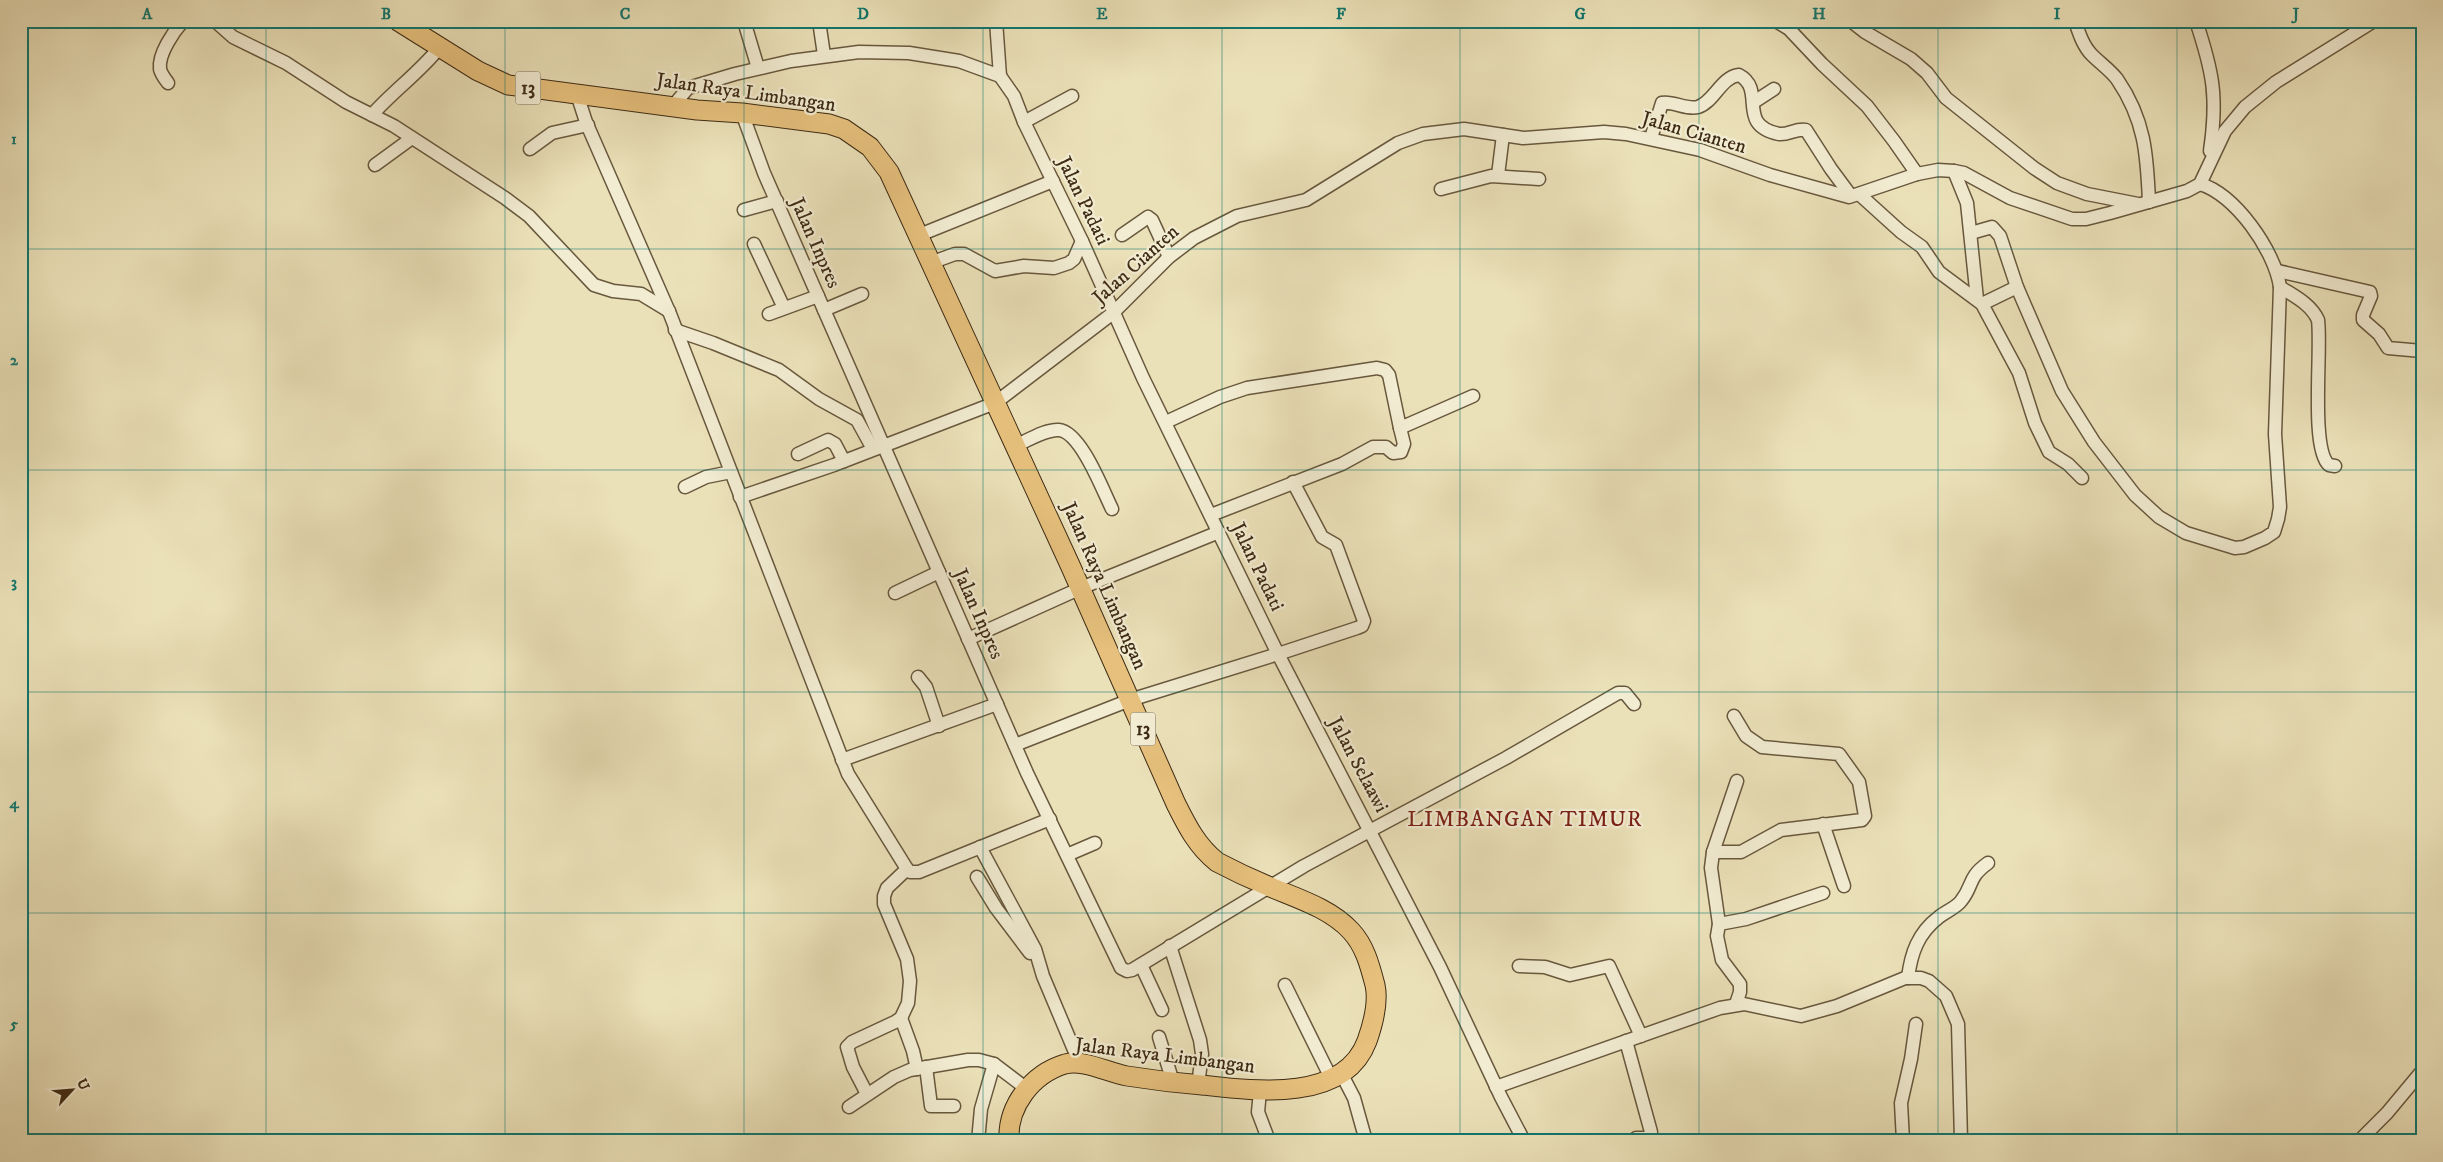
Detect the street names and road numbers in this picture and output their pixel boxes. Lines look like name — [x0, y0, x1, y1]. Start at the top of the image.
street label: Jalan Raya Limbangan — [653, 68, 838, 118]
road number: 13 — [516, 72, 540, 105]
street label: Jalan Cianten — [1637, 106, 1750, 160]
street label: Jalan Padati — [1050, 151, 1115, 249]
street label: Jalan Inpres — [783, 192, 846, 292]
street label: Jalan Cianten — [1086, 219, 1185, 312]
street label: Jalan Raya Limbangan — [1055, 497, 1152, 674]
street label: Jalan Padati — [1224, 517, 1289, 615]
street label: Jalan Inpres — [946, 563, 1009, 663]
street label: Jalan Selaawi — [1321, 711, 1394, 817]
road number: 13 — [1130, 712, 1156, 746]
street label: Jalan Raya Limbangan — [1072, 1032, 1257, 1079]

